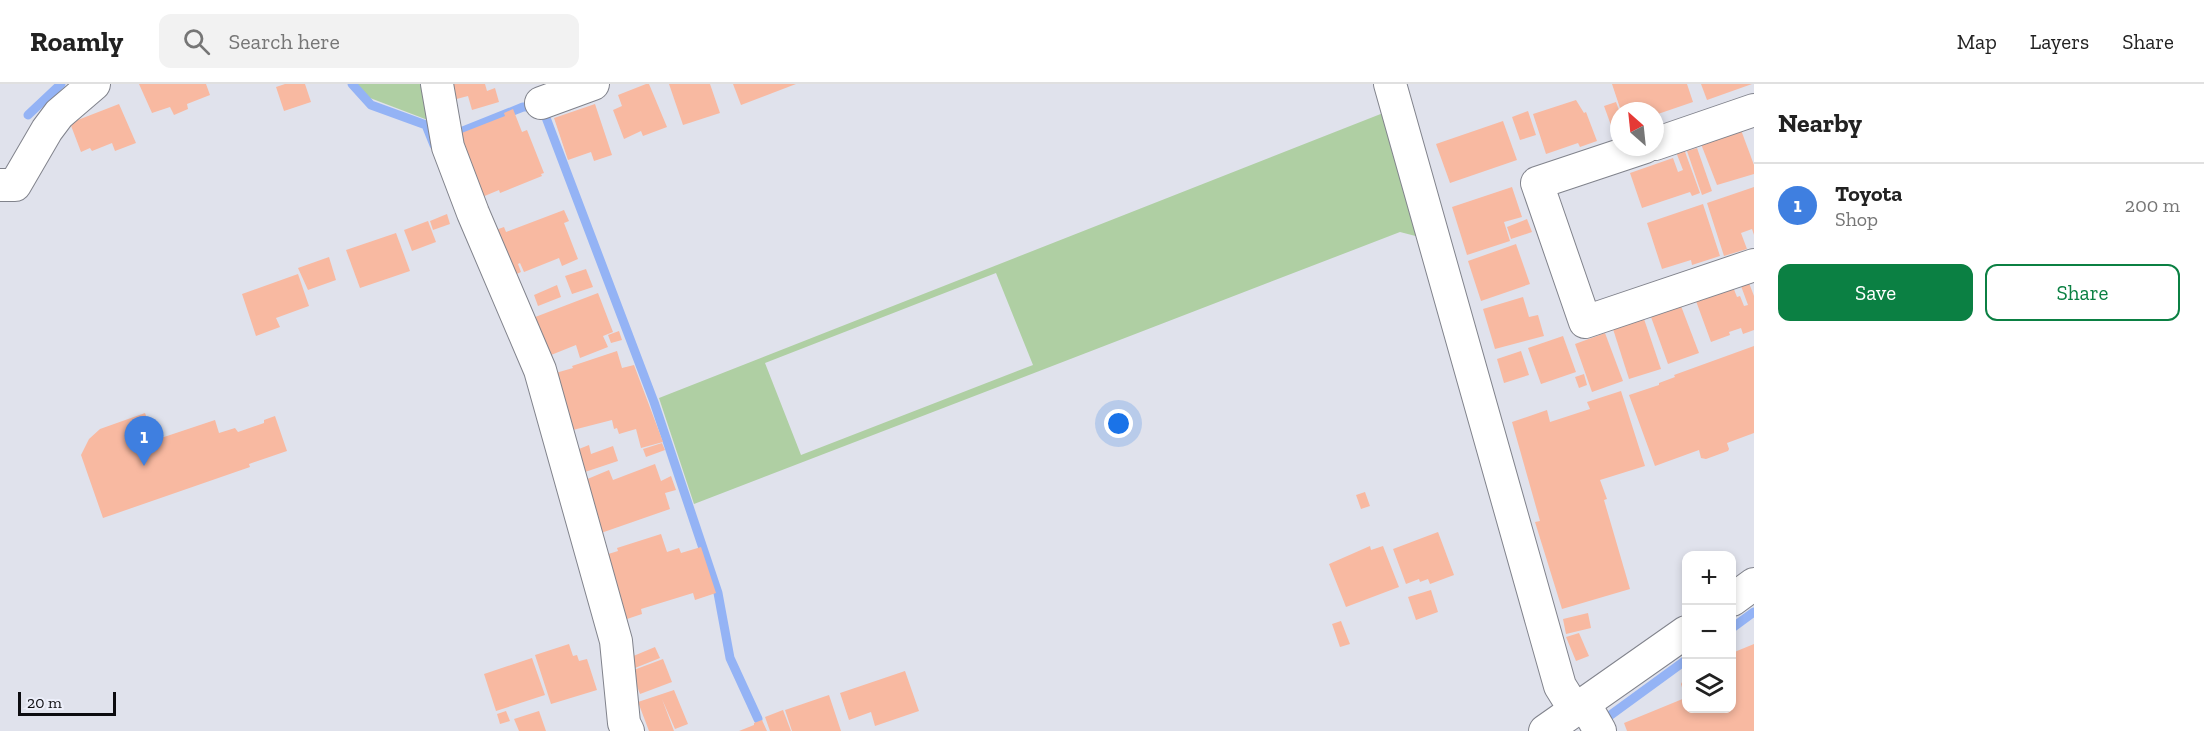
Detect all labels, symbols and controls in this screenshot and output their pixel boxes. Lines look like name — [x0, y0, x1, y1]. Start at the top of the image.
search box — [159, 14, 579, 68]
text: Roamly — [30, 25, 123, 58]
icon: search — [180, 25, 213, 58]
text: Search here — [228, 28, 340, 55]
text: Map — [1957, 29, 1997, 54]
text: Layers — [2030, 29, 2089, 54]
text: Share — [2122, 29, 2174, 54]
north arrow — [1610, 102, 1664, 156]
text: Nearby — [1778, 107, 1862, 139]
text: Toyota — [1835, 180, 1902, 207]
text: 1 — [1793, 193, 1802, 217]
text: 200 m — [2125, 193, 2180, 217]
text: Shop — [1835, 207, 1878, 231]
button: Save — [1778, 264, 1973, 321]
button: Share — [1985, 264, 2180, 321]
your location — [1104, 409, 1133, 438]
pin: 1 — [124, 416, 164, 466]
map controls — [1682, 551, 1736, 713]
button: + — [1682, 551, 1736, 605]
button: − — [1682, 605, 1736, 659]
button: layers — [1682, 659, 1736, 713]
scale bar — [18, 689, 116, 716]
text: 20 m — [27, 693, 62, 712]

